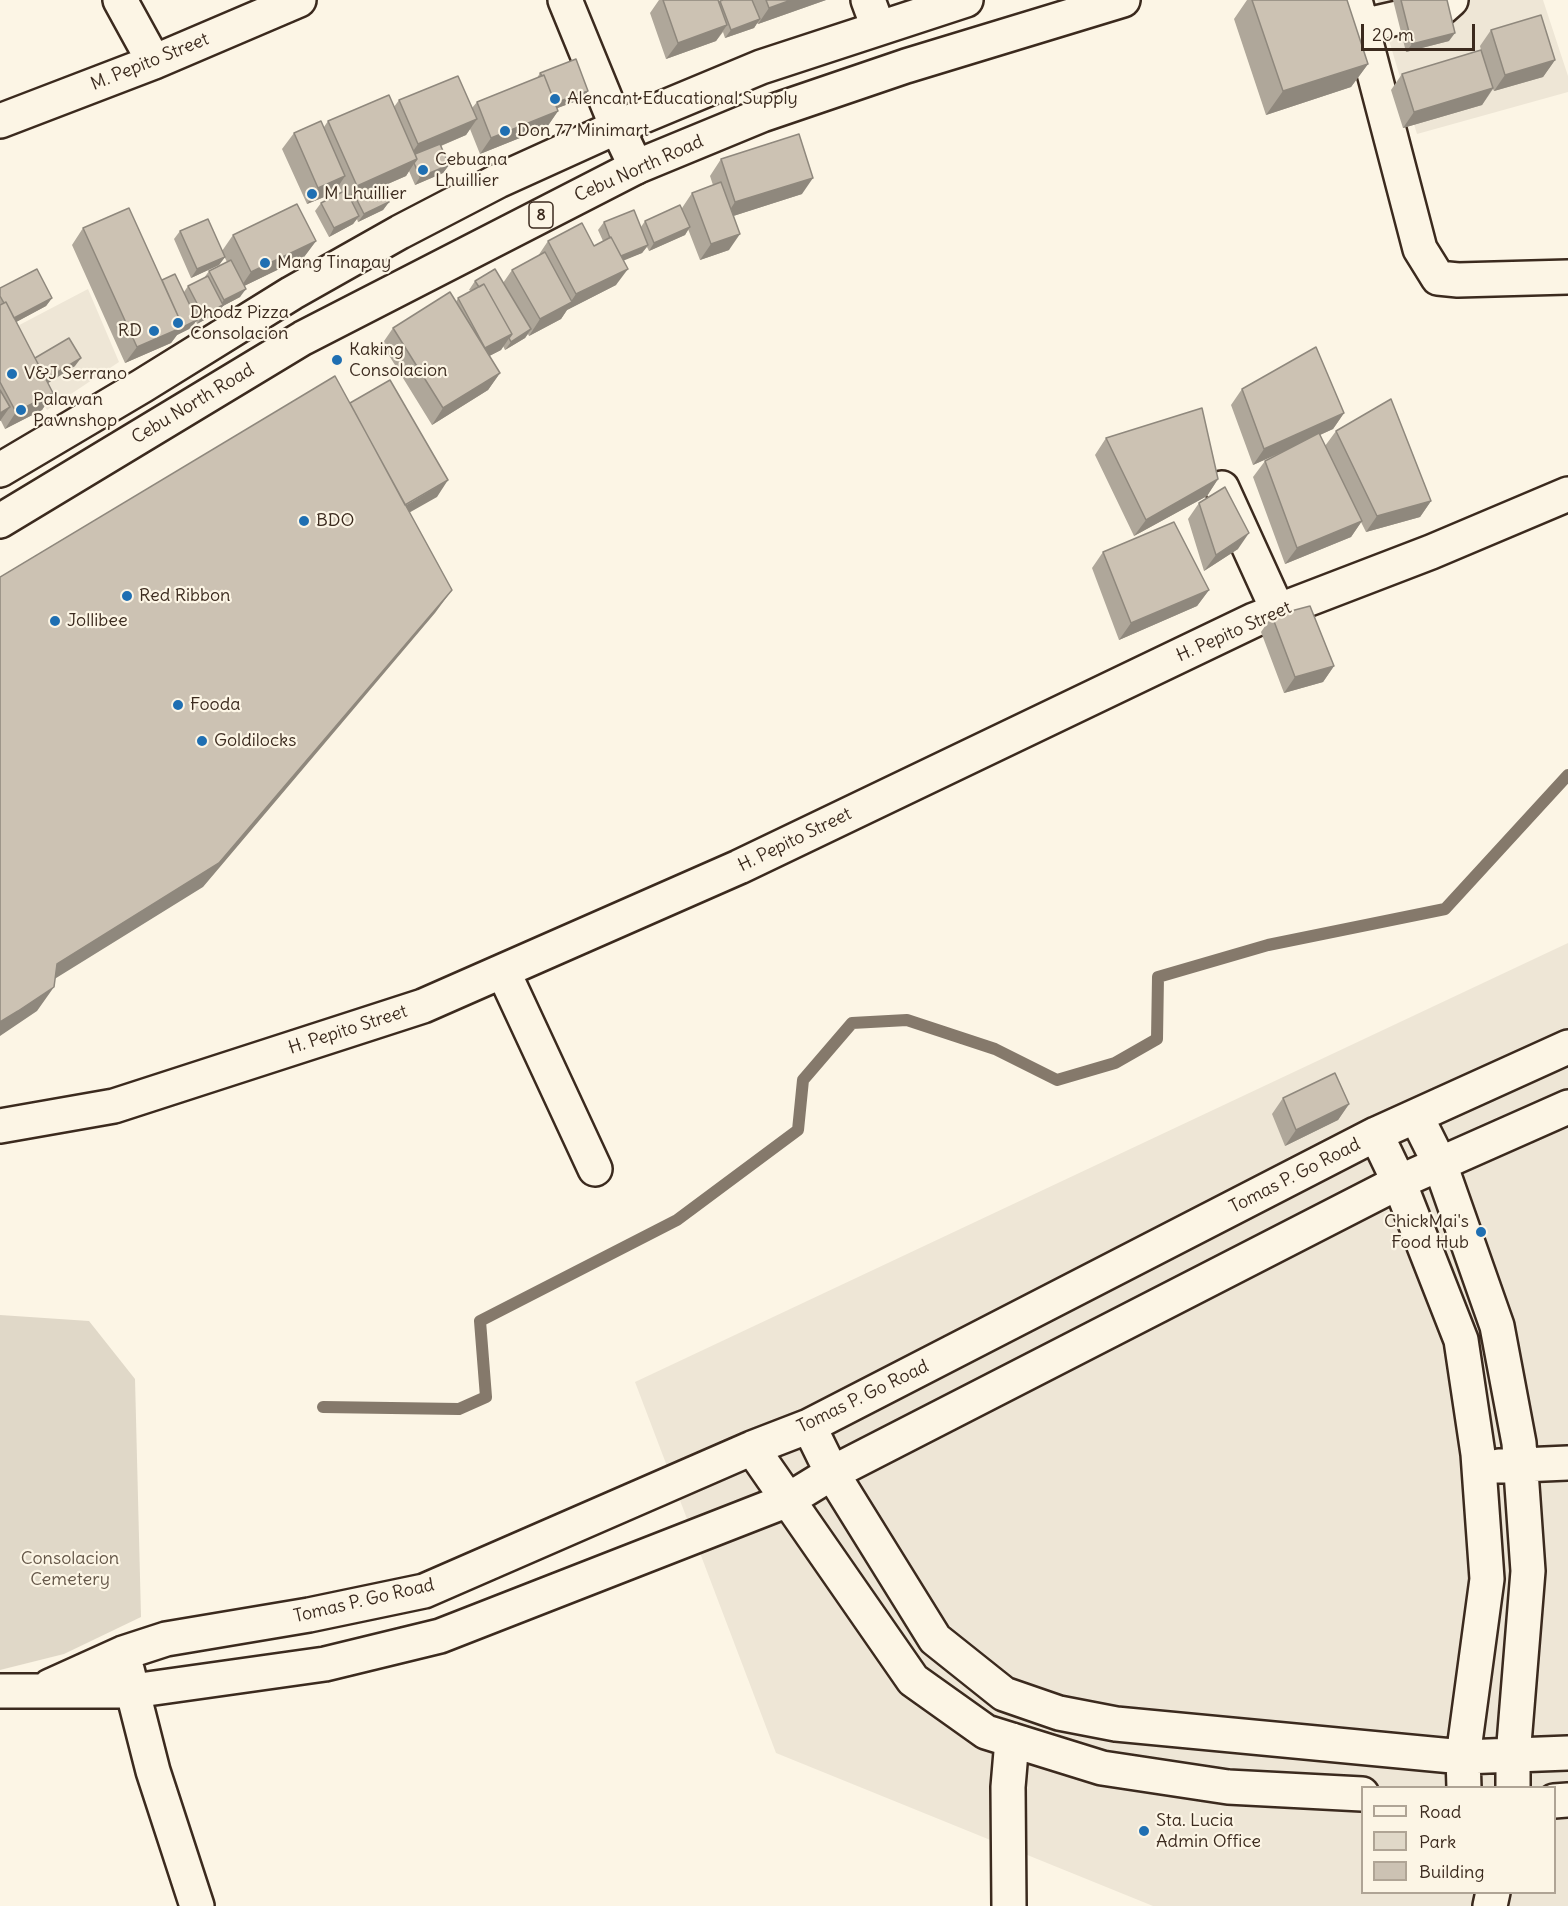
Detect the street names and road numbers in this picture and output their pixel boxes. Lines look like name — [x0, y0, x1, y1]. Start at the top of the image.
street label: M. Pepito Street — [88, 29, 212, 95]
street label: Cebu North Road — [571, 131, 707, 207]
road number: 8 — [529, 202, 553, 228]
street label: Cebu North Road — [128, 359, 258, 449]
street label: H. Pepito Street — [1173, 597, 1295, 667]
street label: H. Pepito Street — [735, 803, 855, 877]
street label: H. Pepito Street — [286, 1001, 410, 1059]
street label: Tomas P. Go Road — [1226, 1134, 1364, 1218]
street label: Tomas P. Go Road — [794, 1356, 932, 1438]
street label: Tomas P. Go Road — [292, 1574, 436, 1628]

